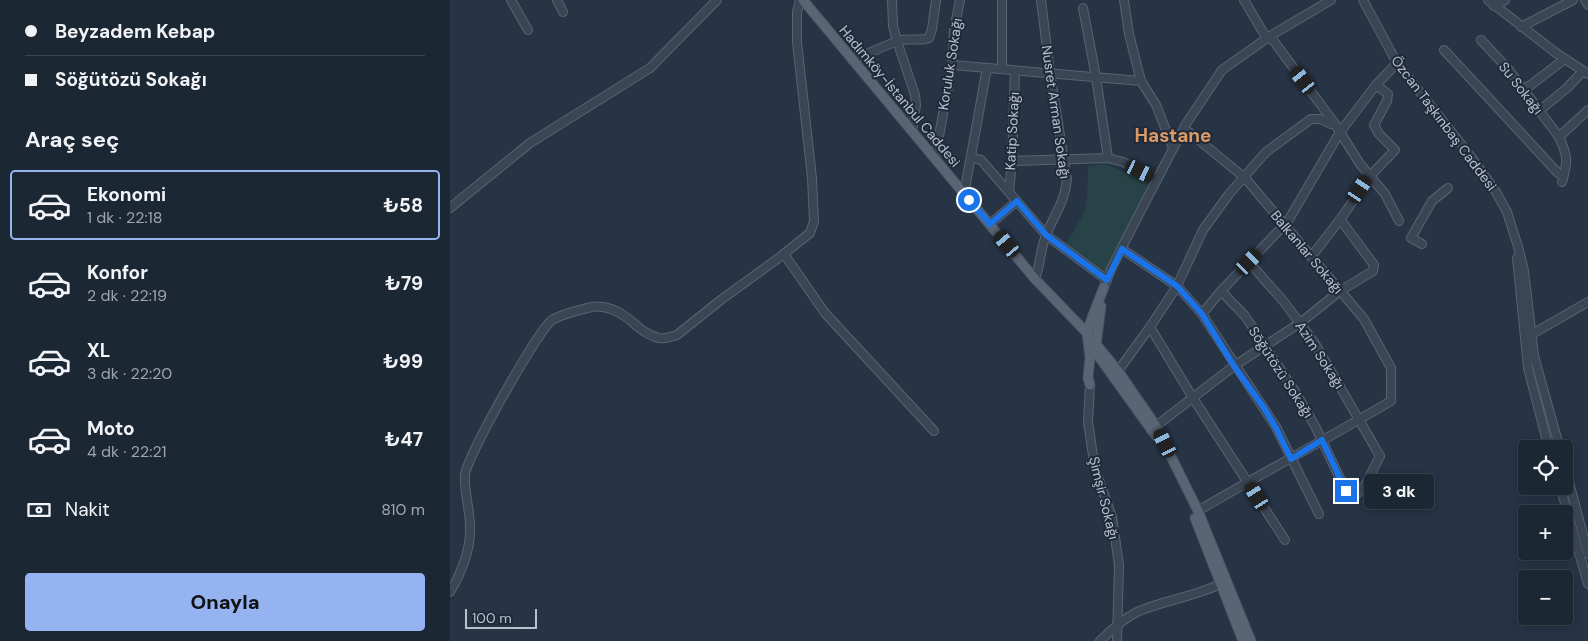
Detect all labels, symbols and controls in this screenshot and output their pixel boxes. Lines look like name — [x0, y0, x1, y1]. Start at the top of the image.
street label: Koruluk Sokağı — [934, 17, 966, 111]
text: Beyzadem Kebap — [55, 19, 215, 44]
street label: Hadımköy-İstanbul Caddesi — [835, 22, 965, 170]
street label: Nusret Arman Sokağı — [1038, 44, 1074, 180]
street label: Özcan Taşkınbaş Caddesi — [1387, 52, 1501, 194]
street label: Su Sokağı — [1495, 58, 1547, 118]
car — [1287, 64, 1318, 96]
text: Söğütözü Sokağı — [55, 67, 207, 92]
street label: Katip Sokağı — [1001, 91, 1023, 171]
district label: Hastane — [1134, 123, 1212, 148]
text: Araç seç — [25, 125, 119, 154]
car — [1123, 158, 1156, 184]
car — [1345, 172, 1374, 206]
text: Ekonomi — [87, 182, 166, 207]
icon: car — [27, 183, 72, 228]
route start — [958, 189, 980, 211]
text: ₺58 — [383, 193, 423, 218]
text: 1 dk · 22:18 — [87, 207, 162, 228]
street label: Balkanlar Sokağı — [1267, 207, 1347, 297]
car — [991, 228, 1022, 260]
car — [1233, 246, 1264, 278]
text: Konfor — [87, 260, 148, 285]
icon: car — [27, 261, 72, 306]
text: ₺79 — [385, 271, 423, 296]
text: 2 dk · 22:19 — [87, 285, 167, 306]
street label: Azim Sokağı — [1291, 318, 1349, 392]
street label: Söğütözü Sokağı — [1245, 323, 1317, 421]
text: XL — [87, 338, 110, 363]
icon: car — [27, 339, 72, 384]
text: ₺99 — [383, 349, 423, 374]
text: 3 dk · 22:20 — [87, 363, 172, 384]
text: Moto — [87, 416, 135, 441]
icon: car — [27, 417, 72, 462]
car — [1151, 426, 1178, 460]
text: ₺47 — [385, 427, 423, 452]
map controls — [1518, 440, 1573, 625]
button: locate — [1518, 440, 1573, 495]
text: 4 dk · 22:21 — [87, 441, 167, 462]
street label: Şimşir Sokağı — [1085, 455, 1123, 541]
callout: 3 dk — [1364, 474, 1434, 508]
car — [1242, 479, 1271, 513]
route end — [1335, 480, 1357, 502]
text: 3 dk — [1382, 481, 1416, 502]
icon: cash — [25, 496, 53, 524]
text: Nakit — [65, 497, 110, 522]
text: 810 m — [381, 499, 425, 520]
button: + — [1518, 505, 1573, 560]
button: − — [1518, 570, 1573, 625]
button: Onayla — [25, 573, 425, 631]
scale bar — [465, 606, 538, 629]
text: 100 m — [472, 609, 512, 627]

